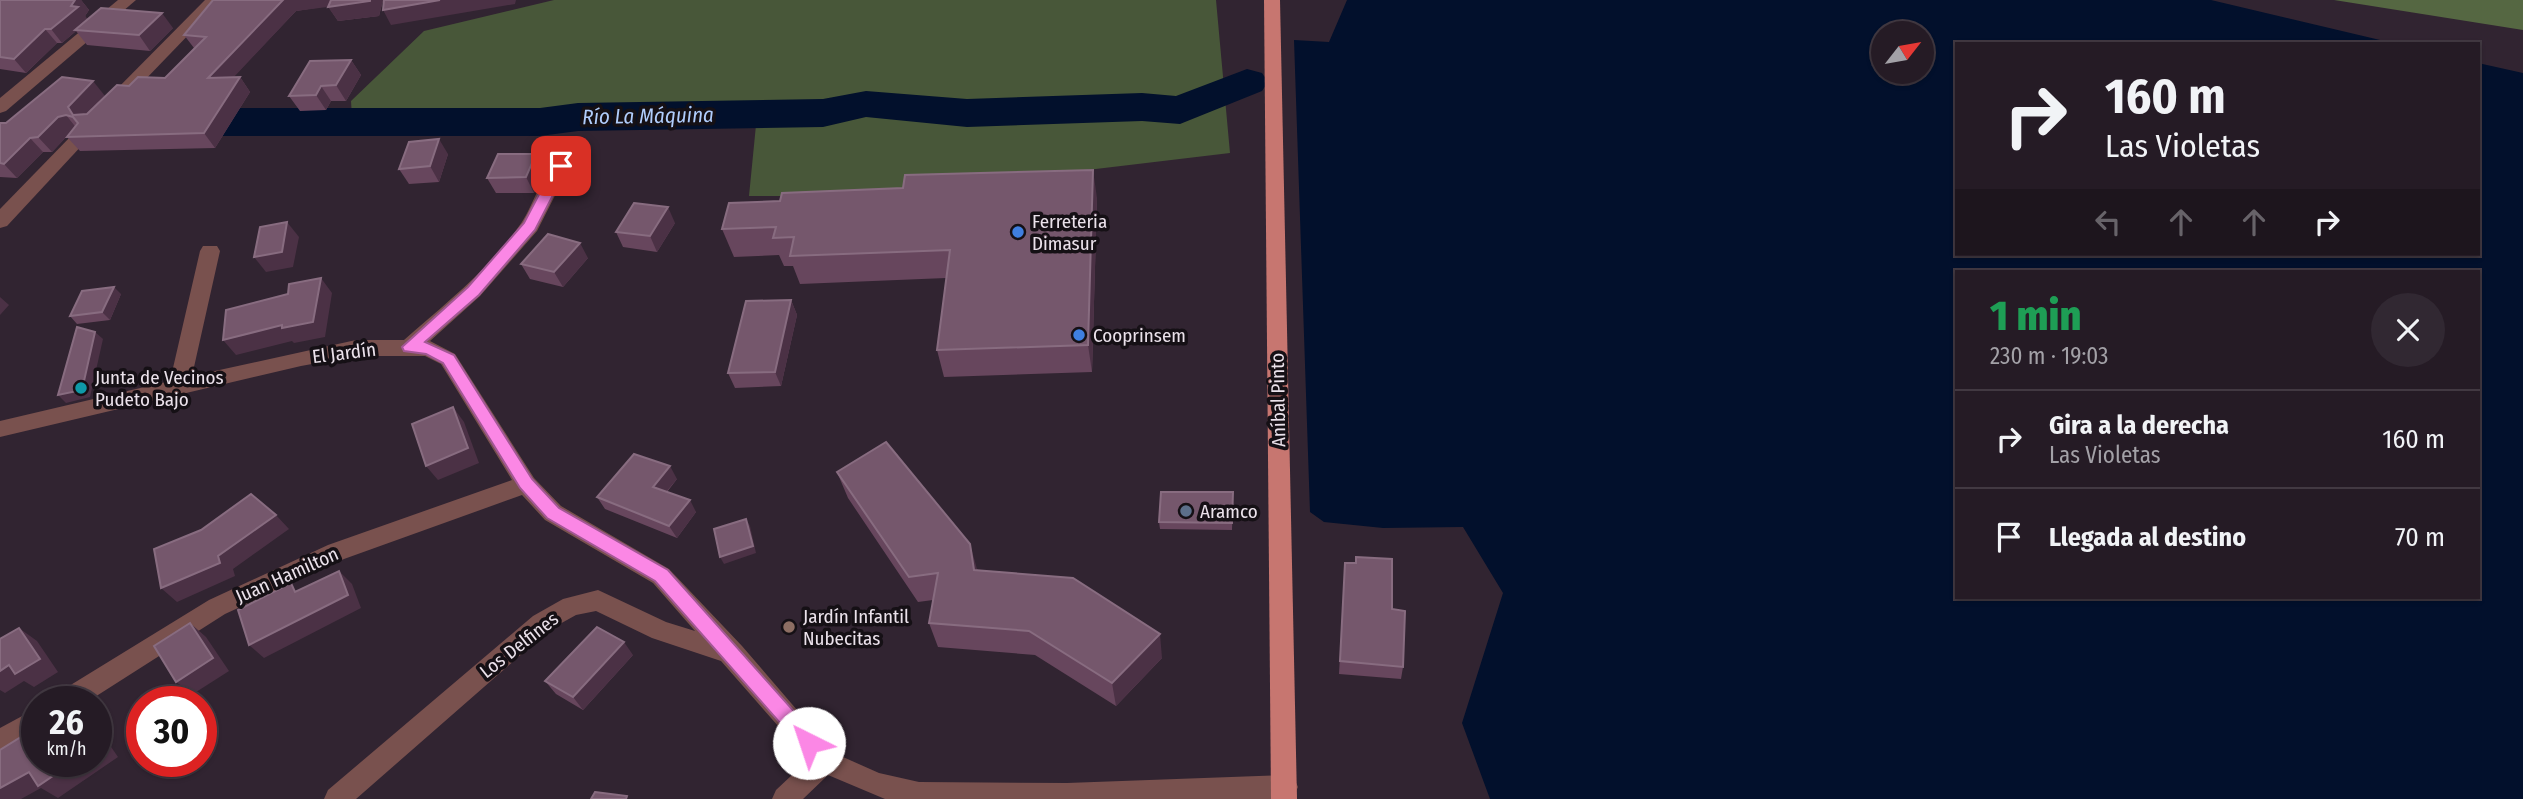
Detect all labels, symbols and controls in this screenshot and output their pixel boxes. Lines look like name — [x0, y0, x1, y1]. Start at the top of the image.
north arrow — [1871, 21, 1934, 84]
map controls — [1871, 21, 1934, 84]
text: 160 m — [2105, 67, 2226, 126]
icon: right — [1990, 70, 2081, 161]
water label: Río La Máquina — [582, 102, 714, 130]
text: Las Violetas — [2105, 127, 2260, 165]
pin — [531, 136, 591, 196]
icon: arrive — [542, 147, 580, 185]
icon: left — [2089, 203, 2127, 241]
icon: ahead — [2162, 203, 2200, 241]
icon: ahead — [2235, 203, 2273, 241]
icon: right — [2308, 203, 2346, 241]
place label: Ferreteria Dimasur — [1032, 210, 1107, 255]
marker: Ferreteria Dimasur — [1010, 224, 1026, 240]
text: 1 min — [1990, 291, 2081, 341]
button: close — [2371, 293, 2445, 367]
place label: Cooprinsem — [1093, 324, 1186, 347]
marker: Cooprinsem — [1071, 327, 1087, 343]
street label: El Jardín — [311, 338, 377, 368]
text: 230 m · 19:03 — [1990, 342, 2108, 370]
street label: Aníbal Pinto — [1266, 353, 1290, 447]
place label: Junta de Vecinos Pudeto Bajo — [95, 366, 224, 411]
marker: Junta de Vecinos Pudeto Bajo — [73, 380, 89, 396]
text: Gira a la derecha — [2049, 410, 2229, 441]
icon: right — [1990, 420, 2028, 458]
text: 160 m — [2382, 424, 2445, 455]
text: Las Violetas — [2049, 441, 2161, 469]
place label: Aramco — [1200, 500, 1258, 523]
marker: Aramco — [1178, 503, 1194, 519]
icon: arrive — [1990, 518, 2028, 556]
text: Llegada al destino — [2049, 522, 2246, 553]
text: 70 m — [2395, 522, 2445, 553]
street label: Juan Hamilton — [232, 542, 342, 608]
place label: Jardín Infantil Nubecitas — [803, 605, 909, 650]
street label: Los Delfines — [475, 607, 563, 683]
marker: Jardín Infantil Nubecitas — [781, 619, 797, 635]
speed limit sign: 30 — [126, 686, 217, 777]
text: 26 — [49, 701, 84, 743]
position arrow — [772, 706, 846, 780]
text: km/h — [46, 738, 87, 760]

